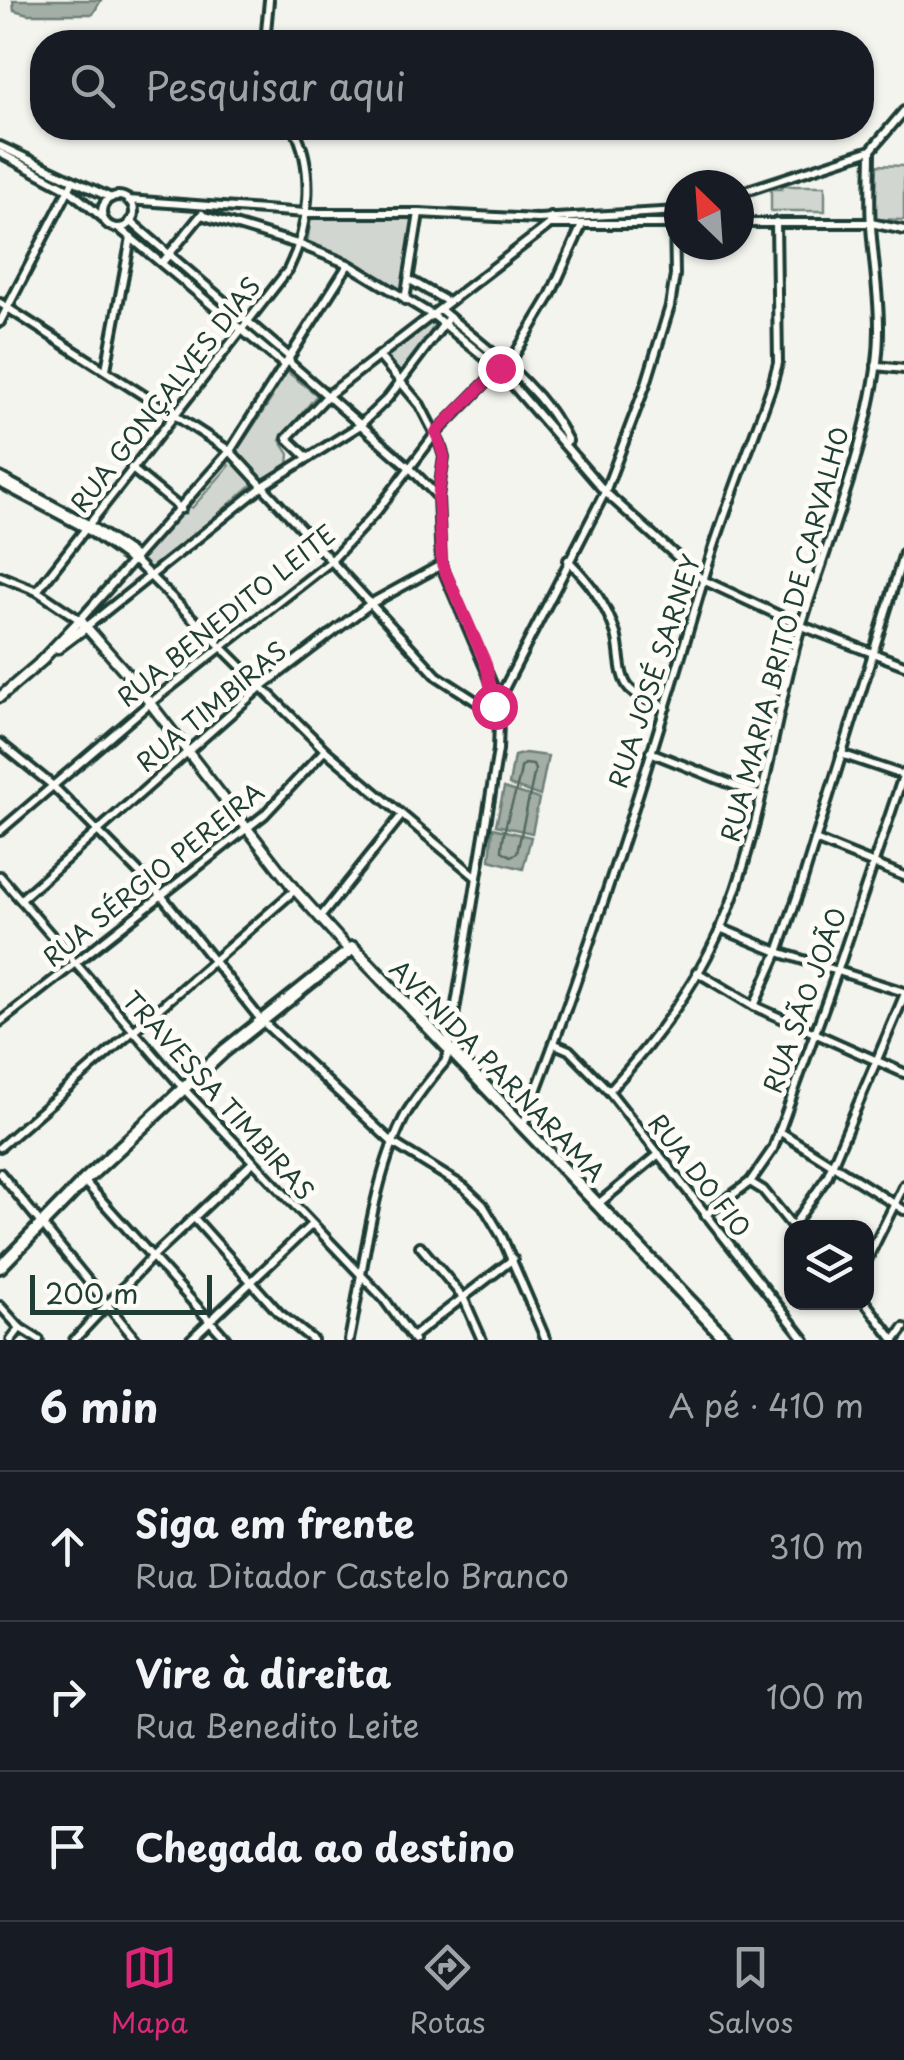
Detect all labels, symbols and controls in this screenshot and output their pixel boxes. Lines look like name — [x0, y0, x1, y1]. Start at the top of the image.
search box — [30, 30, 874, 140]
text: Pesquisar aqui — [145, 57, 406, 114]
icon: search — [65, 58, 120, 113]
north arrow — [664, 170, 754, 260]
street label: RUA GONÇALVES DIAS — [61, 268, 269, 520]
route end — [478, 346, 524, 392]
street label: RUA MARIA BRITO DE CARVALHO — [710, 422, 858, 846]
street label: RUA BENEDITO LEITE — [108, 515, 344, 715]
street label: RUA JOSÉ SARNEY — [598, 549, 710, 793]
street label: RUA TIMBIRAS — [127, 631, 295, 781]
route start — [472, 684, 518, 730]
street label: RUA SÉRGIO PEREIRA — [34, 773, 272, 975]
street label: RUA SÃO JOÃO — [753, 902, 855, 1098]
street label: AVENIDA PARNARAMA — [381, 950, 615, 1190]
street label: TRAVESSA TIMBIRAS — [114, 982, 324, 1208]
street label: RUA DO FIO — [640, 1105, 760, 1245]
map controls — [784, 1220, 874, 1310]
button: layers — [784, 1220, 874, 1310]
scale bar — [30, 1270, 212, 1314]
text: 200 m — [45, 1271, 138, 1314]
text: 6 min — [40, 1374, 159, 1437]
text: A pé · 410 m — [669, 1381, 864, 1429]
text: Siga em frente — [135, 1494, 415, 1551]
icon: ahead — [40, 1519, 95, 1574]
text: 310 m — [768, 1522, 864, 1570]
text: Rua Ditador Castelo Branco — [135, 1551, 569, 1599]
text: Vire à direita — [135, 1644, 391, 1701]
icon: right — [40, 1669, 95, 1724]
text: 100 m — [766, 1672, 864, 1720]
text: Rua Benedito Leite — [135, 1701, 420, 1749]
text: Chegada ao destino — [135, 1818, 514, 1875]
icon: arrive — [40, 1819, 95, 1874]
tab: Mapa — [111, 1940, 188, 2043]
tab: Rotas — [409, 1940, 485, 2043]
tab: Salvos — [707, 1940, 793, 2043]

